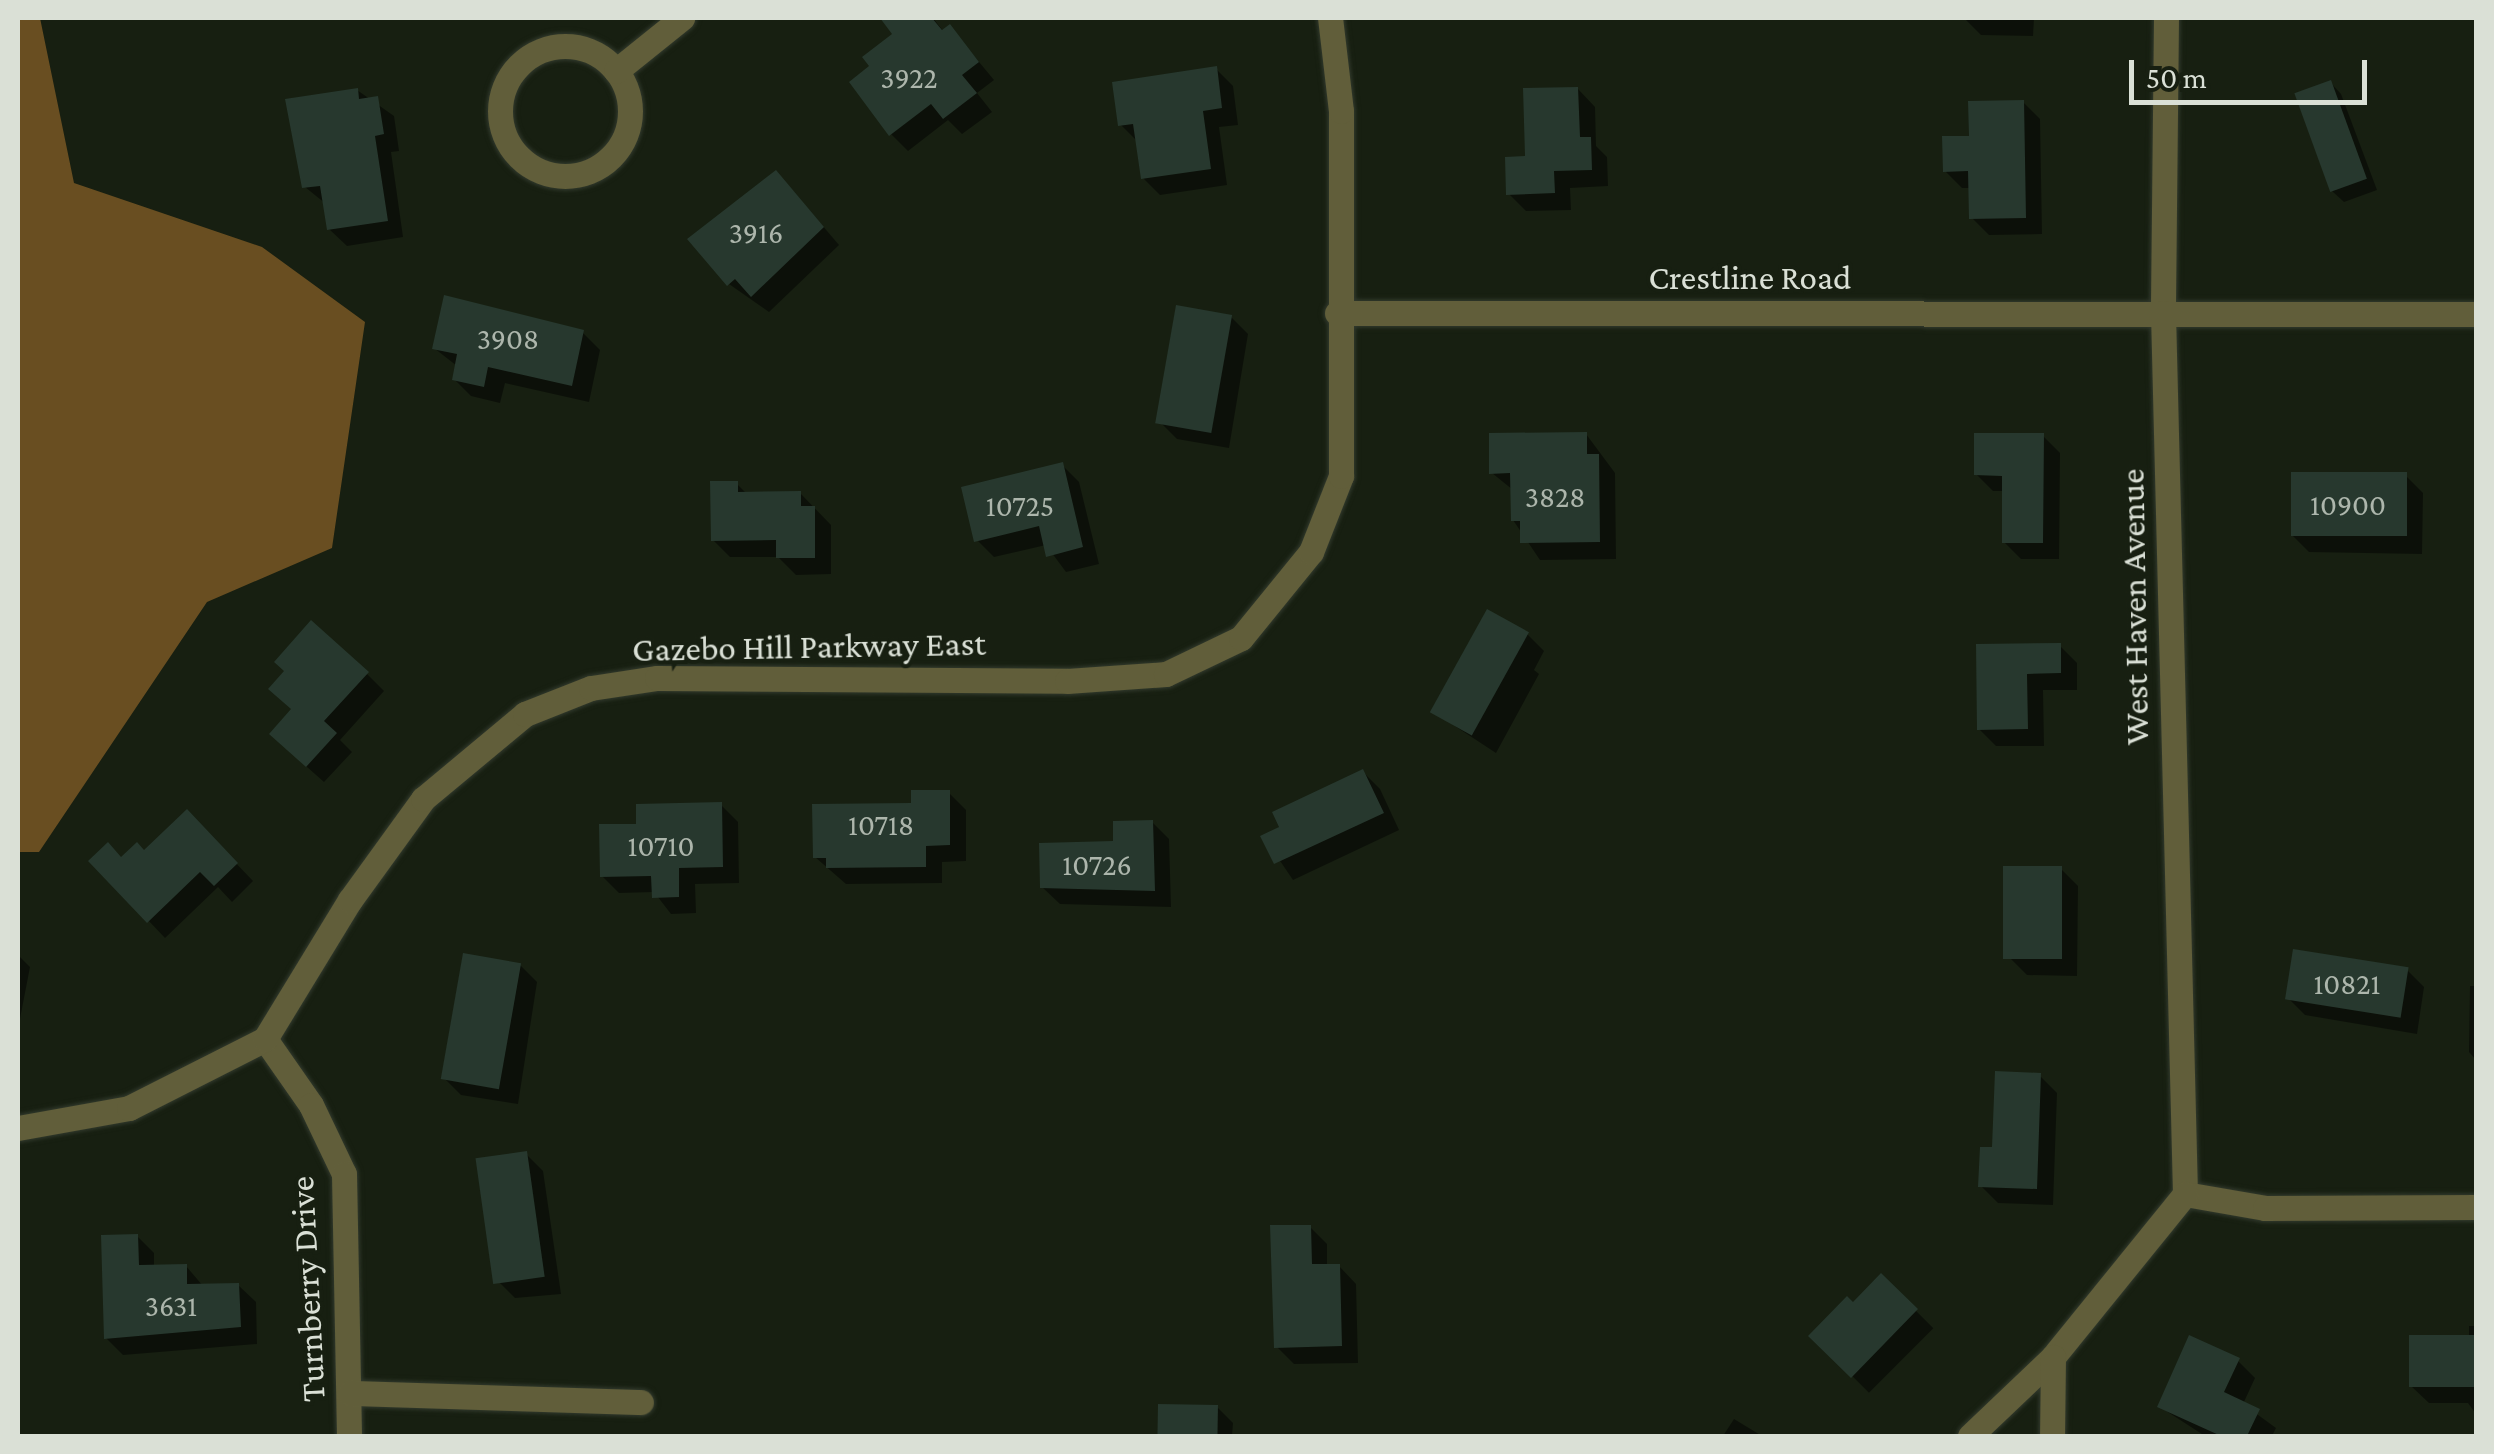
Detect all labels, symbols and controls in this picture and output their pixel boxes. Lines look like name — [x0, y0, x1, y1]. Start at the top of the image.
scale bar — [2134, 40, 2372, 102]
house number: 3922 — [880, 60, 938, 96]
text: 50 m — [2146, 61, 2207, 94]
house number: 3916 — [729, 215, 783, 251]
street label: Crestline Road — [1648, 257, 1852, 299]
house number: 3908 — [477, 321, 539, 357]
street label: West Haven Avenue — [2112, 468, 2158, 746]
house number: 3828 — [1525, 479, 1585, 515]
house number: 10900 — [2310, 487, 2386, 523]
house number: 10725 — [986, 488, 1054, 524]
street label: Gazebo Hill Parkway East — [632, 623, 986, 671]
house number: 10718 — [848, 807, 914, 843]
house number: 10710 — [628, 828, 694, 864]
house number: 10726 — [1062, 847, 1132, 883]
house number: 10821 — [2313, 966, 2381, 1002]
street label: Turnberry Drive — [281, 1175, 335, 1403]
house number: 3631 — [145, 1288, 197, 1324]

